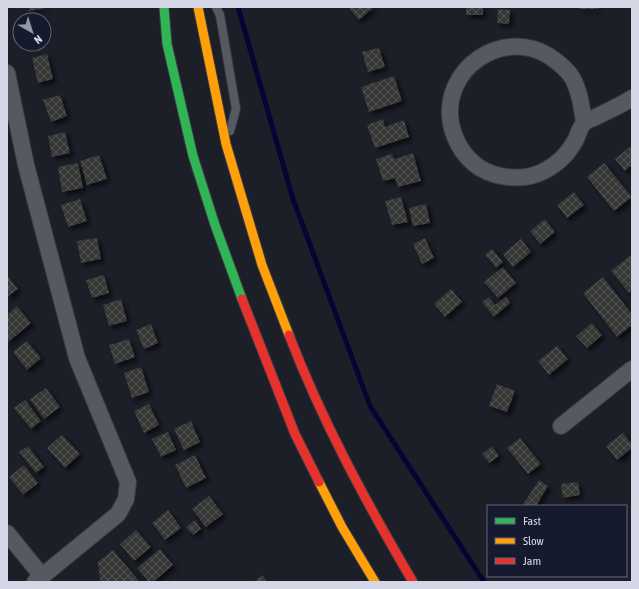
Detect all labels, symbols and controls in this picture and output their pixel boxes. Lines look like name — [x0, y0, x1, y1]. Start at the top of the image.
north arrow — [12, 12, 52, 52]
text: N — [32, 33, 45, 46]
legend — [487, 505, 627, 577]
text: Fast — [523, 514, 541, 528]
text: Slow — [523, 534, 544, 548]
text: Jam — [523, 554, 541, 568]

